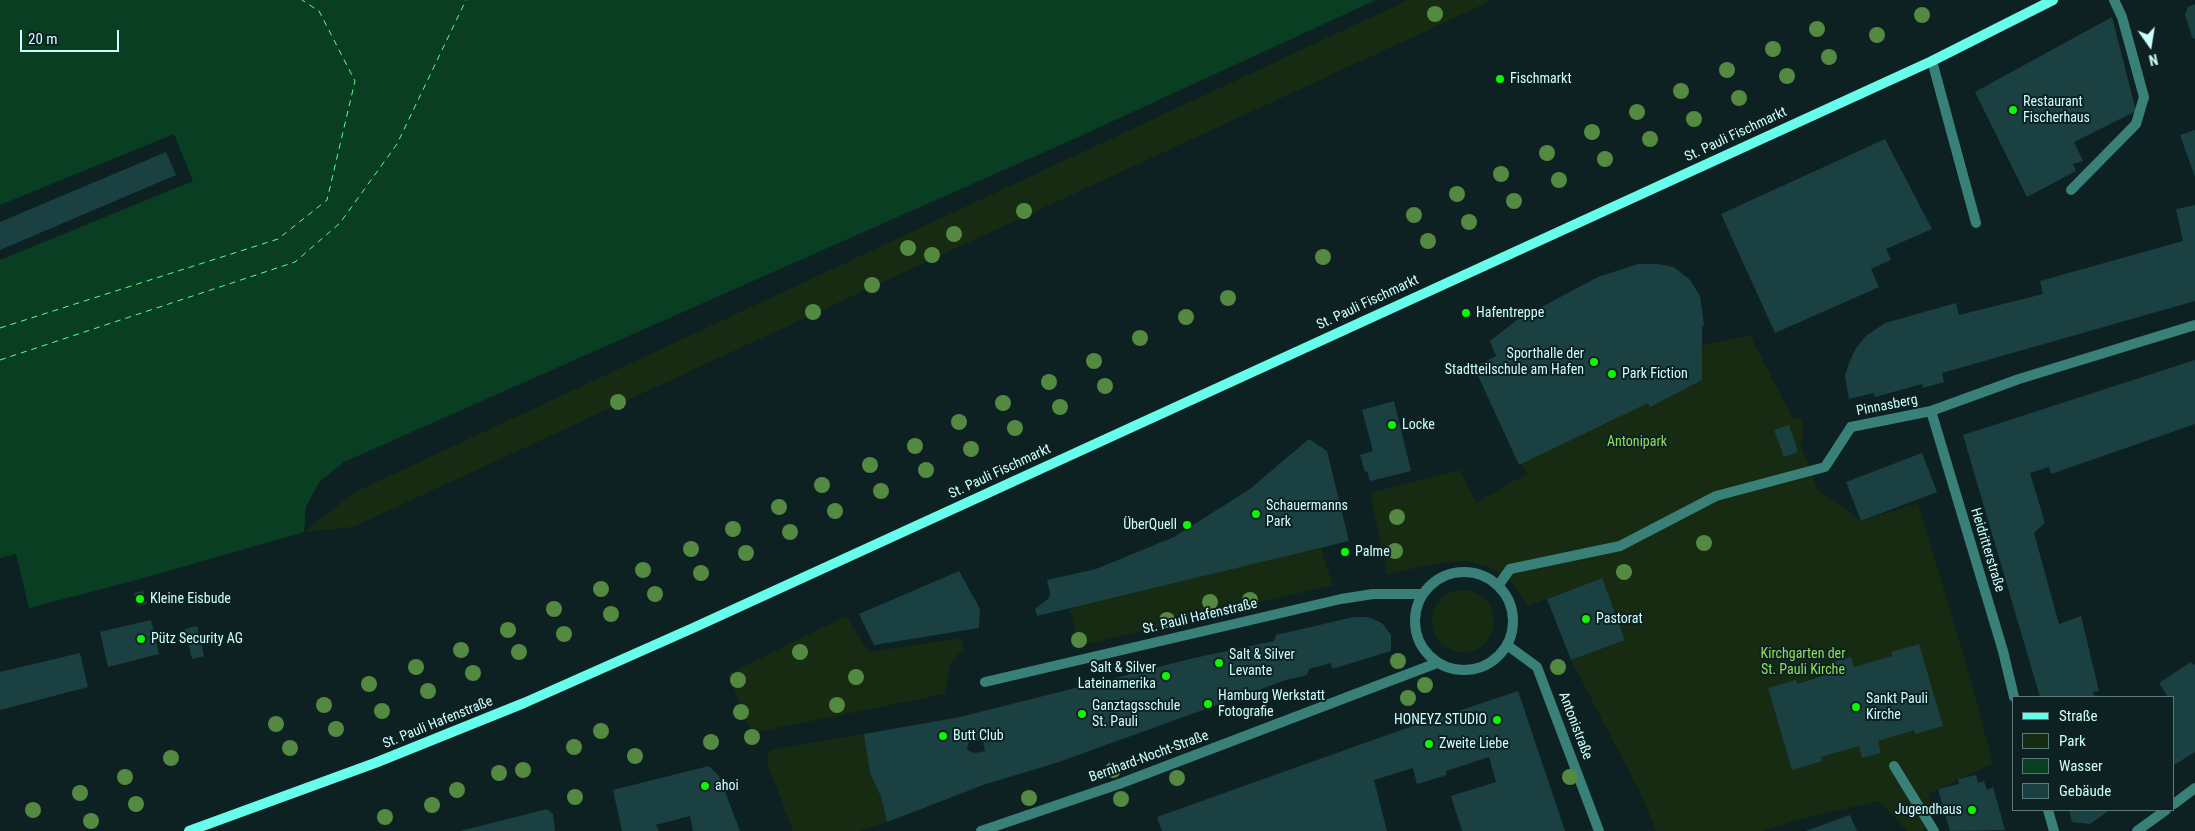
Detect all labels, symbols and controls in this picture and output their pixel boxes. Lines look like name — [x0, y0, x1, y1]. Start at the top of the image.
scale bar — [22, 20, 121, 52]
north arrow — [2125, 20, 2175, 70]
text: 20 m — [28, 30, 58, 48]
text: N — [2147, 51, 2159, 68]
place label: Fischmarkt — [1510, 71, 1572, 87]
marker: Fischmarkt — [1494, 73, 1506, 85]
place label: Restaurant Fischerhaus — [2023, 94, 2090, 126]
street label: St. Pauli Fischmarkt — [1682, 104, 1790, 166]
marker: Restaurant Fischerhaus — [2007, 104, 2019, 116]
street label: St. Pauli Fischmarkt — [1314, 272, 1422, 334]
place label: Hafentreppe — [1476, 305, 1544, 321]
marker: Hafentreppe — [1460, 307, 1472, 319]
place label: Sporthalle der Stadtteilschule am Hafen — [1445, 346, 1584, 378]
marker: Sporthalle der Stadtteilschule am Hafen — [1588, 356, 1600, 368]
place label: Park Fiction — [1622, 366, 1688, 382]
marker: Park Fiction — [1606, 368, 1618, 380]
street label: Pinnasberg — [1855, 392, 1919, 420]
place label: Locke — [1402, 417, 1435, 433]
marker: Locke — [1386, 419, 1398, 431]
park label: Antonipark — [1607, 434, 1667, 450]
street label: St. Pauli Fischmarkt — [946, 441, 1054, 503]
place label: Schauermanns Park — [1266, 498, 1348, 530]
street label: Heidritterstraße — [1966, 506, 2008, 594]
marker: Schauermanns Park — [1250, 508, 1262, 520]
place label: ÜberQuell — [1123, 517, 1177, 533]
marker: ÜberQuell — [1181, 519, 1193, 531]
place label: Palme — [1355, 544, 1390, 560]
marker: Palme — [1339, 546, 1351, 558]
place label: Kleine Eisbude — [150, 591, 231, 607]
marker: Kleine Eisbude — [134, 593, 146, 605]
street label: St. Pauli Hafenstraße — [1141, 596, 1259, 638]
place label: Pastorat — [1596, 611, 1643, 627]
marker: Pastorat — [1580, 613, 1592, 625]
place label: Pütz Security AG — [151, 631, 243, 647]
marker: Pütz Security AG — [135, 633, 147, 645]
park label: Kirchgarten der St. Pauli Kirche — [1761, 646, 1845, 679]
place label: Salt & Silver Levante — [1229, 647, 1295, 680]
marker: Salt & Silver Levante — [1213, 657, 1225, 669]
place label: Salt & Silver Lateinamerika — [1078, 660, 1156, 692]
marker: Salt & Silver Lateinamerika — [1160, 670, 1172, 682]
place label: Hamburg Werkstatt Fotografie — [1218, 688, 1325, 720]
street label: Antonistraße — [1554, 690, 1596, 762]
place label: Sankt Pauli Kirche — [1866, 691, 1928, 724]
street label: St. Pauli Hafenstraße — [381, 693, 495, 753]
legend — [2012, 696, 2175, 811]
place label: Ganztagsschule St. Pauli — [1092, 698, 1180, 730]
marker: Hamburg Werkstatt Fotografie — [1202, 698, 1214, 710]
marker: Sankt Pauli Kirche — [1850, 701, 1862, 713]
text: Straße — [2059, 707, 2098, 725]
marker: Ganztagsschule St. Pauli — [1076, 708, 1088, 720]
place label: HONEYZ STUDIO — [1394, 712, 1487, 728]
marker: HONEYZ STUDIO — [1491, 714, 1503, 726]
place label: Butt Club — [953, 728, 1004, 744]
street label: Bernhard-Nocht-Straße — [1087, 728, 1211, 786]
marker: Butt Club — [937, 730, 949, 742]
text: Park — [2059, 732, 2086, 750]
place label: Zweite Liebe — [1439, 736, 1509, 752]
marker: Zweite Liebe — [1423, 738, 1435, 750]
text: Wasser — [2059, 757, 2103, 775]
place label: ahoi — [715, 778, 739, 794]
marker: ahoi — [699, 780, 711, 792]
text: Gebäude — [2059, 782, 2111, 800]
place label: Jugendhaus — [1895, 802, 1962, 818]
marker: Jugendhaus — [1966, 804, 1978, 816]

